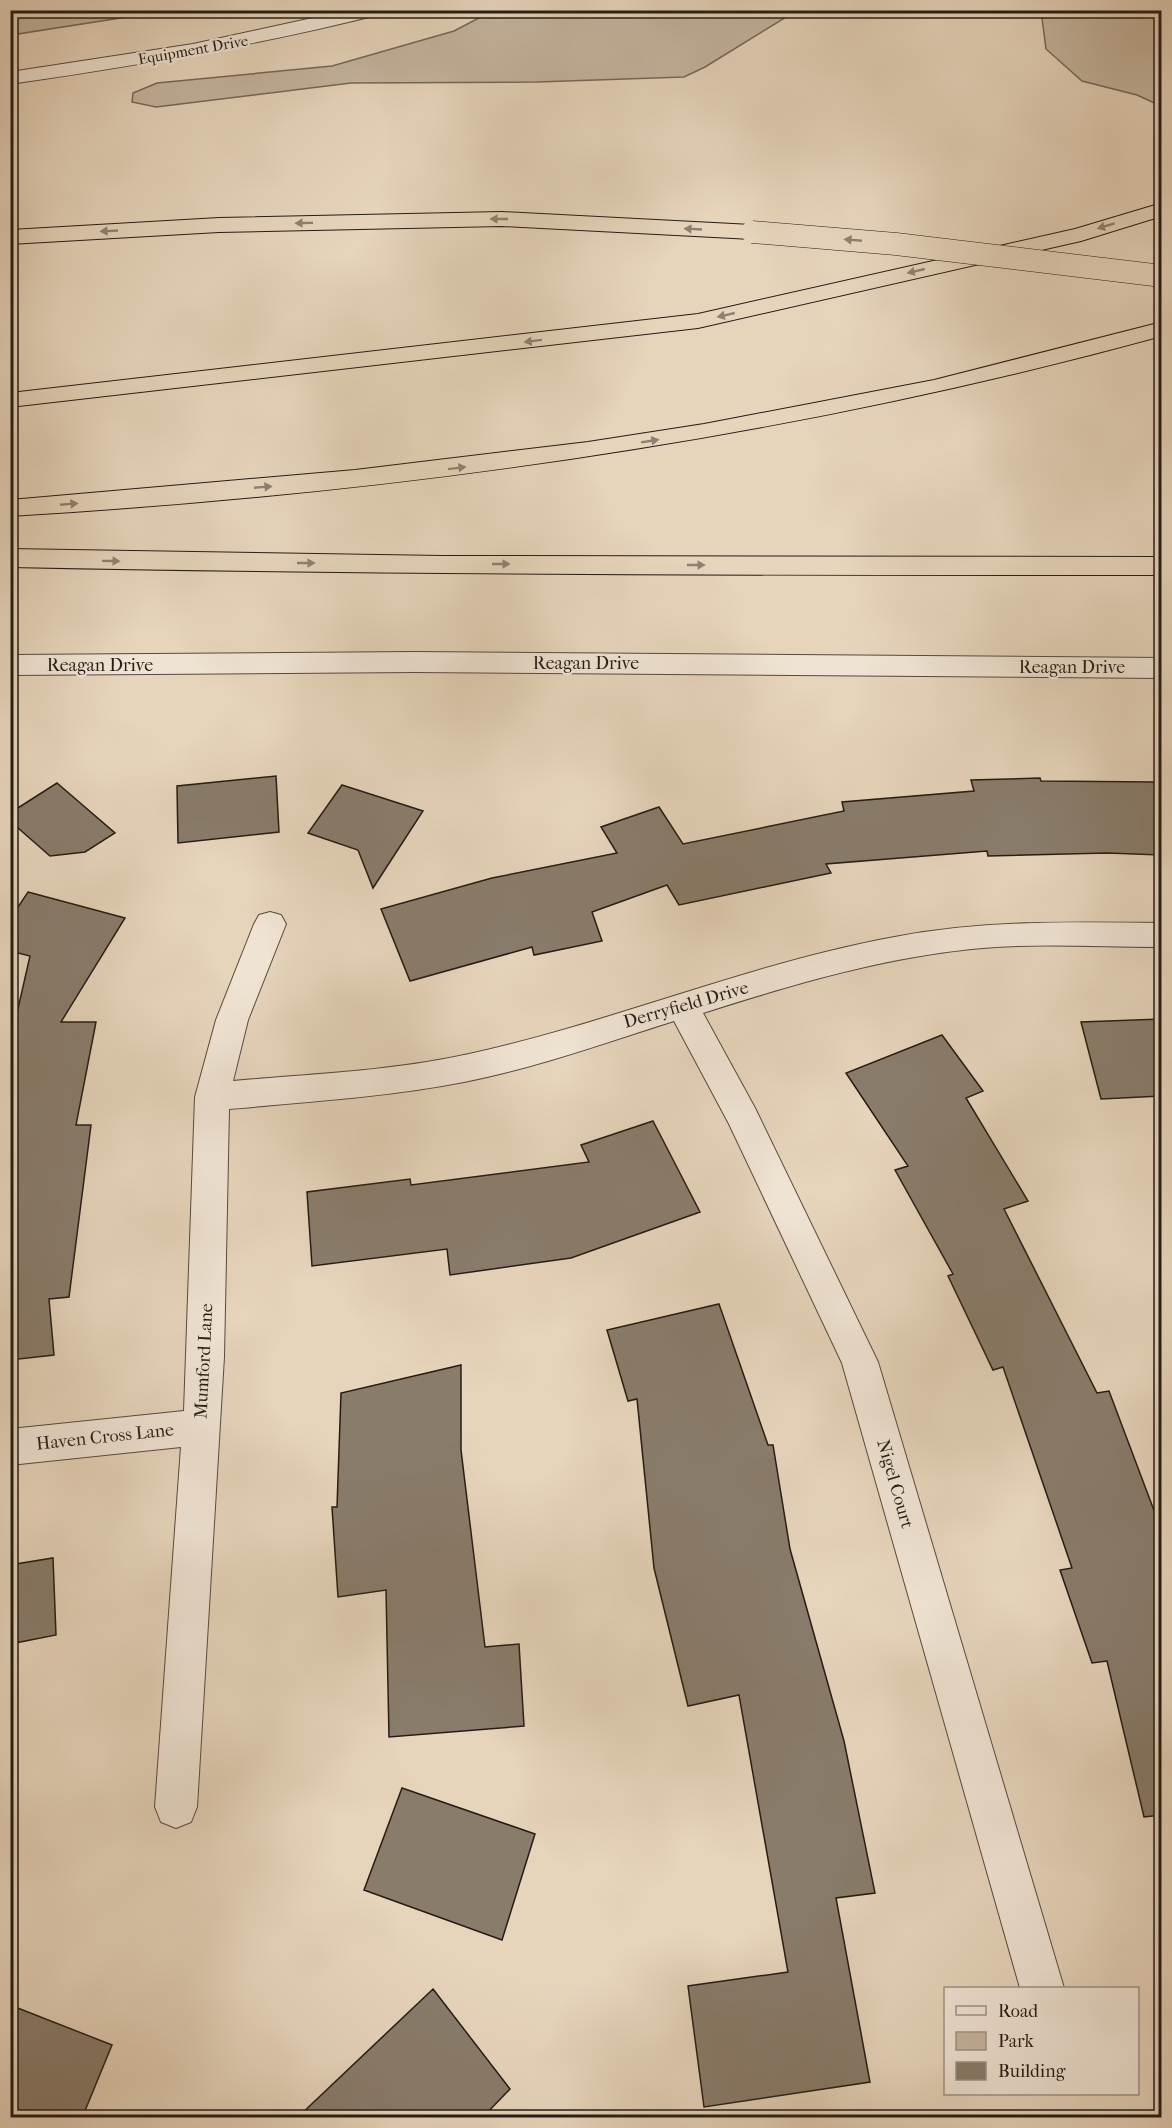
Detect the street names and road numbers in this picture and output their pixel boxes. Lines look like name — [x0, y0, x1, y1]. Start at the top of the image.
street label: Equipment Drive — [137, 31, 250, 69]
street label: Reagan Drive — [533, 653, 639, 674]
street label: Reagan Drive — [47, 655, 153, 676]
street label: Reagan Drive — [1019, 657, 1125, 678]
street label: Derryfield Drive — [621, 977, 751, 1033]
street label: Mumford Lane — [190, 1303, 218, 1419]
street label: Haven Cross Lane — [35, 1419, 175, 1455]
street label: Nigel Court — [872, 1437, 918, 1531]

